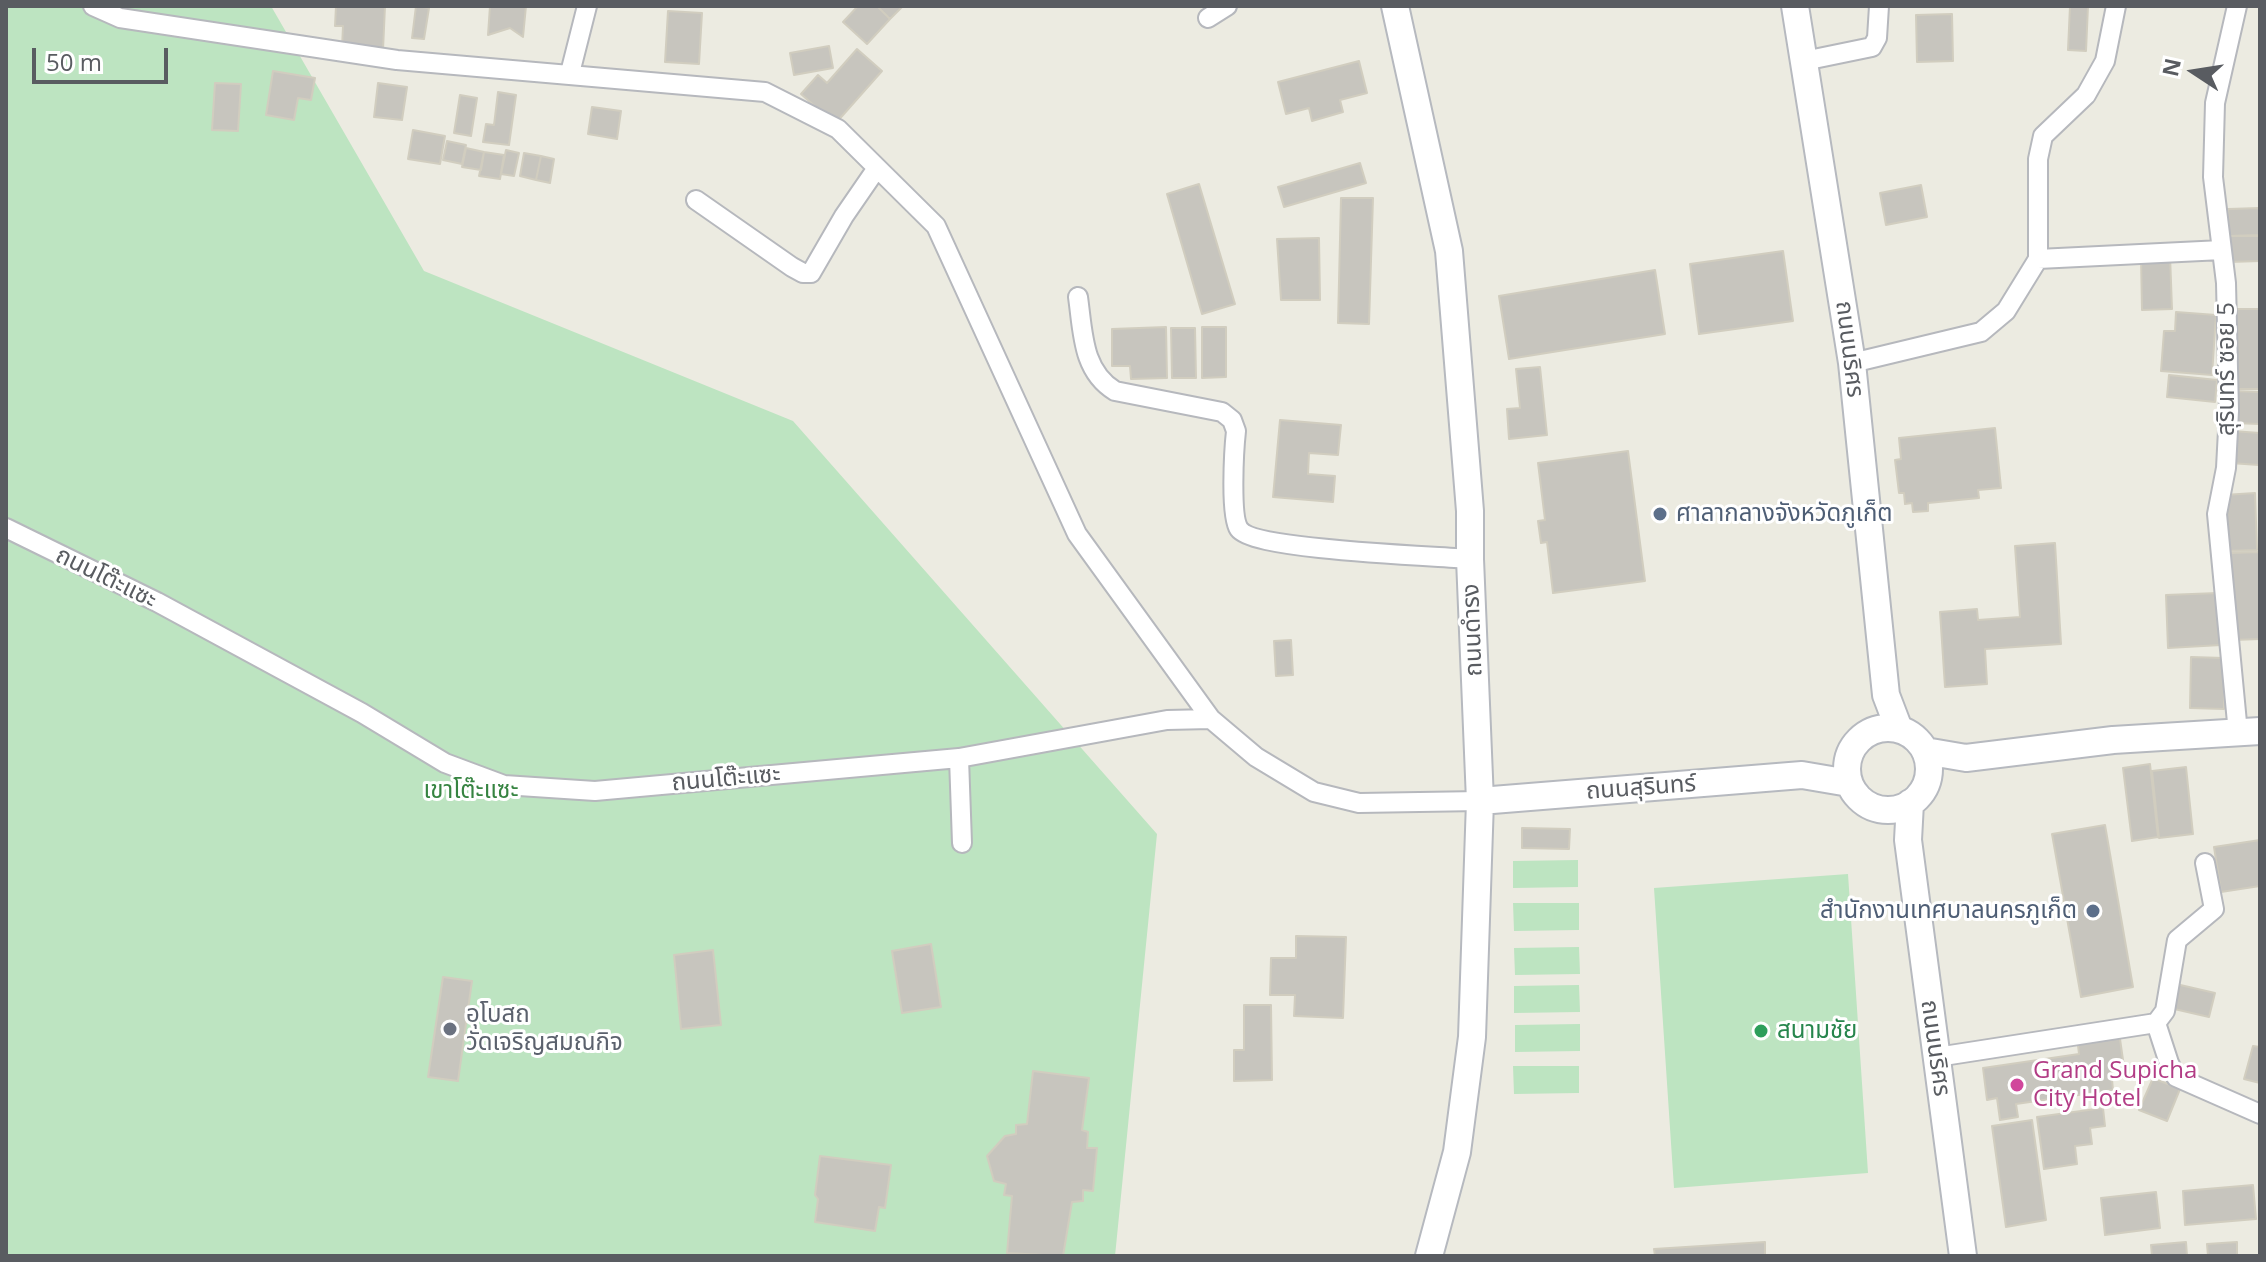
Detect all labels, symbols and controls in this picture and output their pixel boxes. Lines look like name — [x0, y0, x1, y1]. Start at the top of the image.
scale bar — [36, 32, 172, 82]
north arrow — [2154, 32, 2234, 112]
text: 50 m — [46, 45, 102, 78]
text: N — [2154, 55, 2187, 79]
street label: ถนนนริศร — [1829, 299, 1869, 399]
street label: สุรินทร์ ซอย 5 — [2213, 302, 2241, 436]
place label: ศาลากลางจังหวัดภูเก็ต — [1676, 500, 1893, 528]
marker: ศาลากลางจังหวัดภูเก็ต — [1651, 505, 1669, 523]
street label: ถนนโต๊ะแซะ — [51, 541, 161, 615]
street label: ถนนดำรง — [1457, 583, 1489, 677]
street label: ถนนโต๊ะแซะ — [670, 760, 782, 798]
street label: ถนนสุรินทร์ — [1585, 770, 1697, 806]
park label: เขาโต๊ะแซะ — [424, 777, 518, 805]
place label: สำนักงานเทศบาลนครภูเก็ต — [1820, 897, 2077, 925]
marker: สำนักงานเทศบาลนครภูเก็ต — [2084, 902, 2102, 920]
street label: ถนนนริศร — [1914, 998, 1956, 1098]
place label: อุโบสถ วัดเจริญสมณกิจ — [466, 1001, 623, 1057]
place label: สนามชัย — [1777, 1017, 1857, 1045]
marker: อุโบสถ วัดเจริญสมณกิจ — [441, 1020, 459, 1038]
marker: สนามชัย — [1752, 1022, 1770, 1040]
place label: Grand Supicha City Hotel — [2033, 1057, 2197, 1113]
marker: Grand Supicha City Hotel — [2008, 1076, 2026, 1094]

